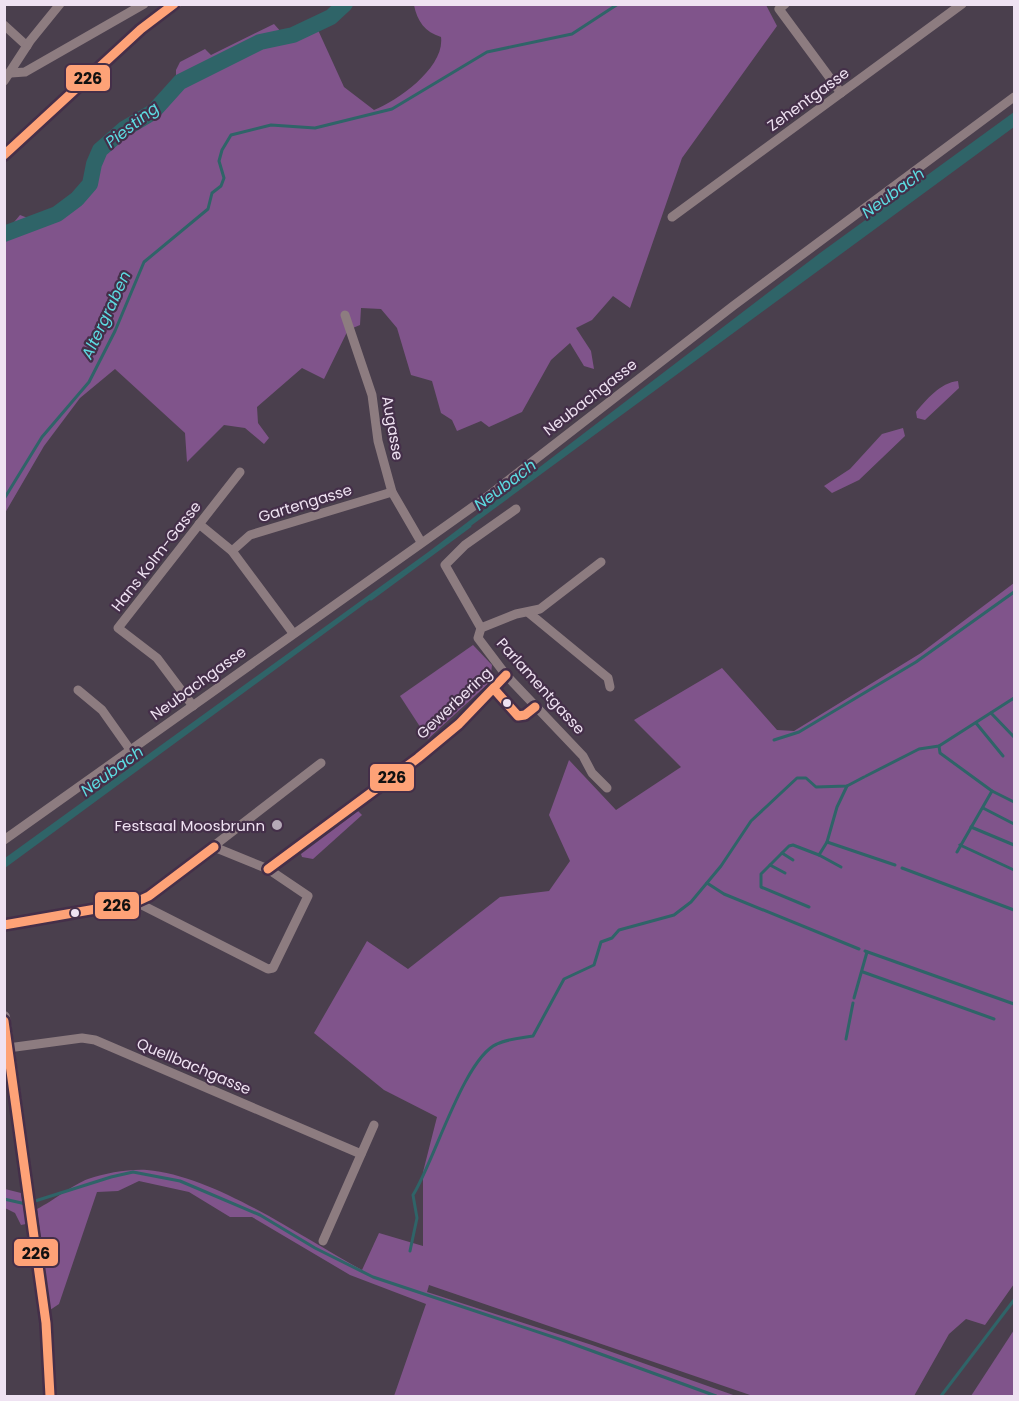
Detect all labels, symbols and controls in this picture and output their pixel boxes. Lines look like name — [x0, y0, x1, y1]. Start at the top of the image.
street label: Zehentgasse — [763, 62, 853, 136]
line badge: 226 — [65, 64, 111, 92]
text: 226 — [74, 67, 102, 90]
water label: Piesting — [100, 97, 164, 153]
water label: Neubach — [857, 162, 929, 224]
water label: Altergraben — [75, 267, 137, 364]
street label: Neubachgasse — [539, 354, 641, 440]
street label: Augasse — [377, 394, 409, 462]
water label: Neubach — [469, 454, 541, 516]
street label: Gartengasse — [256, 479, 354, 527]
street label: Hans Kolm-Gasse — [106, 496, 206, 616]
street label: Parlamentgasse — [492, 633, 590, 739]
street label: Neubachgasse — [146, 641, 250, 725]
street label: Gewerbering — [411, 662, 497, 744]
unlabelled marker — [501, 697, 513, 709]
water label: Neubach — [76, 740, 148, 802]
line badge: 226 — [369, 763, 415, 792]
text: 226 — [378, 766, 406, 789]
place label: Festsaal Moosbrunn — [115, 815, 265, 836]
marker: Festsaal Moosbrunn — [270, 818, 284, 832]
line badge: 226 — [94, 891, 140, 920]
text: 226 — [103, 894, 131, 917]
unlabelled marker — [69, 907, 81, 919]
street label: Quellbachgasse — [134, 1032, 254, 1100]
line badge: 226 — [13, 1238, 59, 1267]
text: 226 — [22, 1242, 50, 1265]

